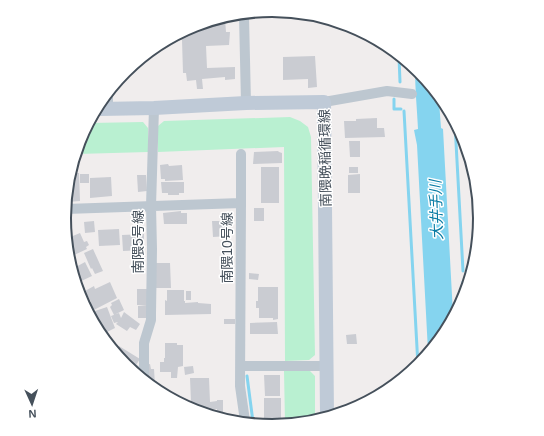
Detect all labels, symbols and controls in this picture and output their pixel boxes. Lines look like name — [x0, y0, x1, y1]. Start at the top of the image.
street label: 南隈晩稲循環線 — [316, 109, 334, 207]
water label: 大井手川 — [426, 178, 446, 240]
street label: 南隈5号線 — [130, 210, 146, 274]
street label: 南隈10号線 — [219, 212, 235, 284]
north arrow — [12, 384, 52, 424]
text: N — [28, 408, 37, 420]

